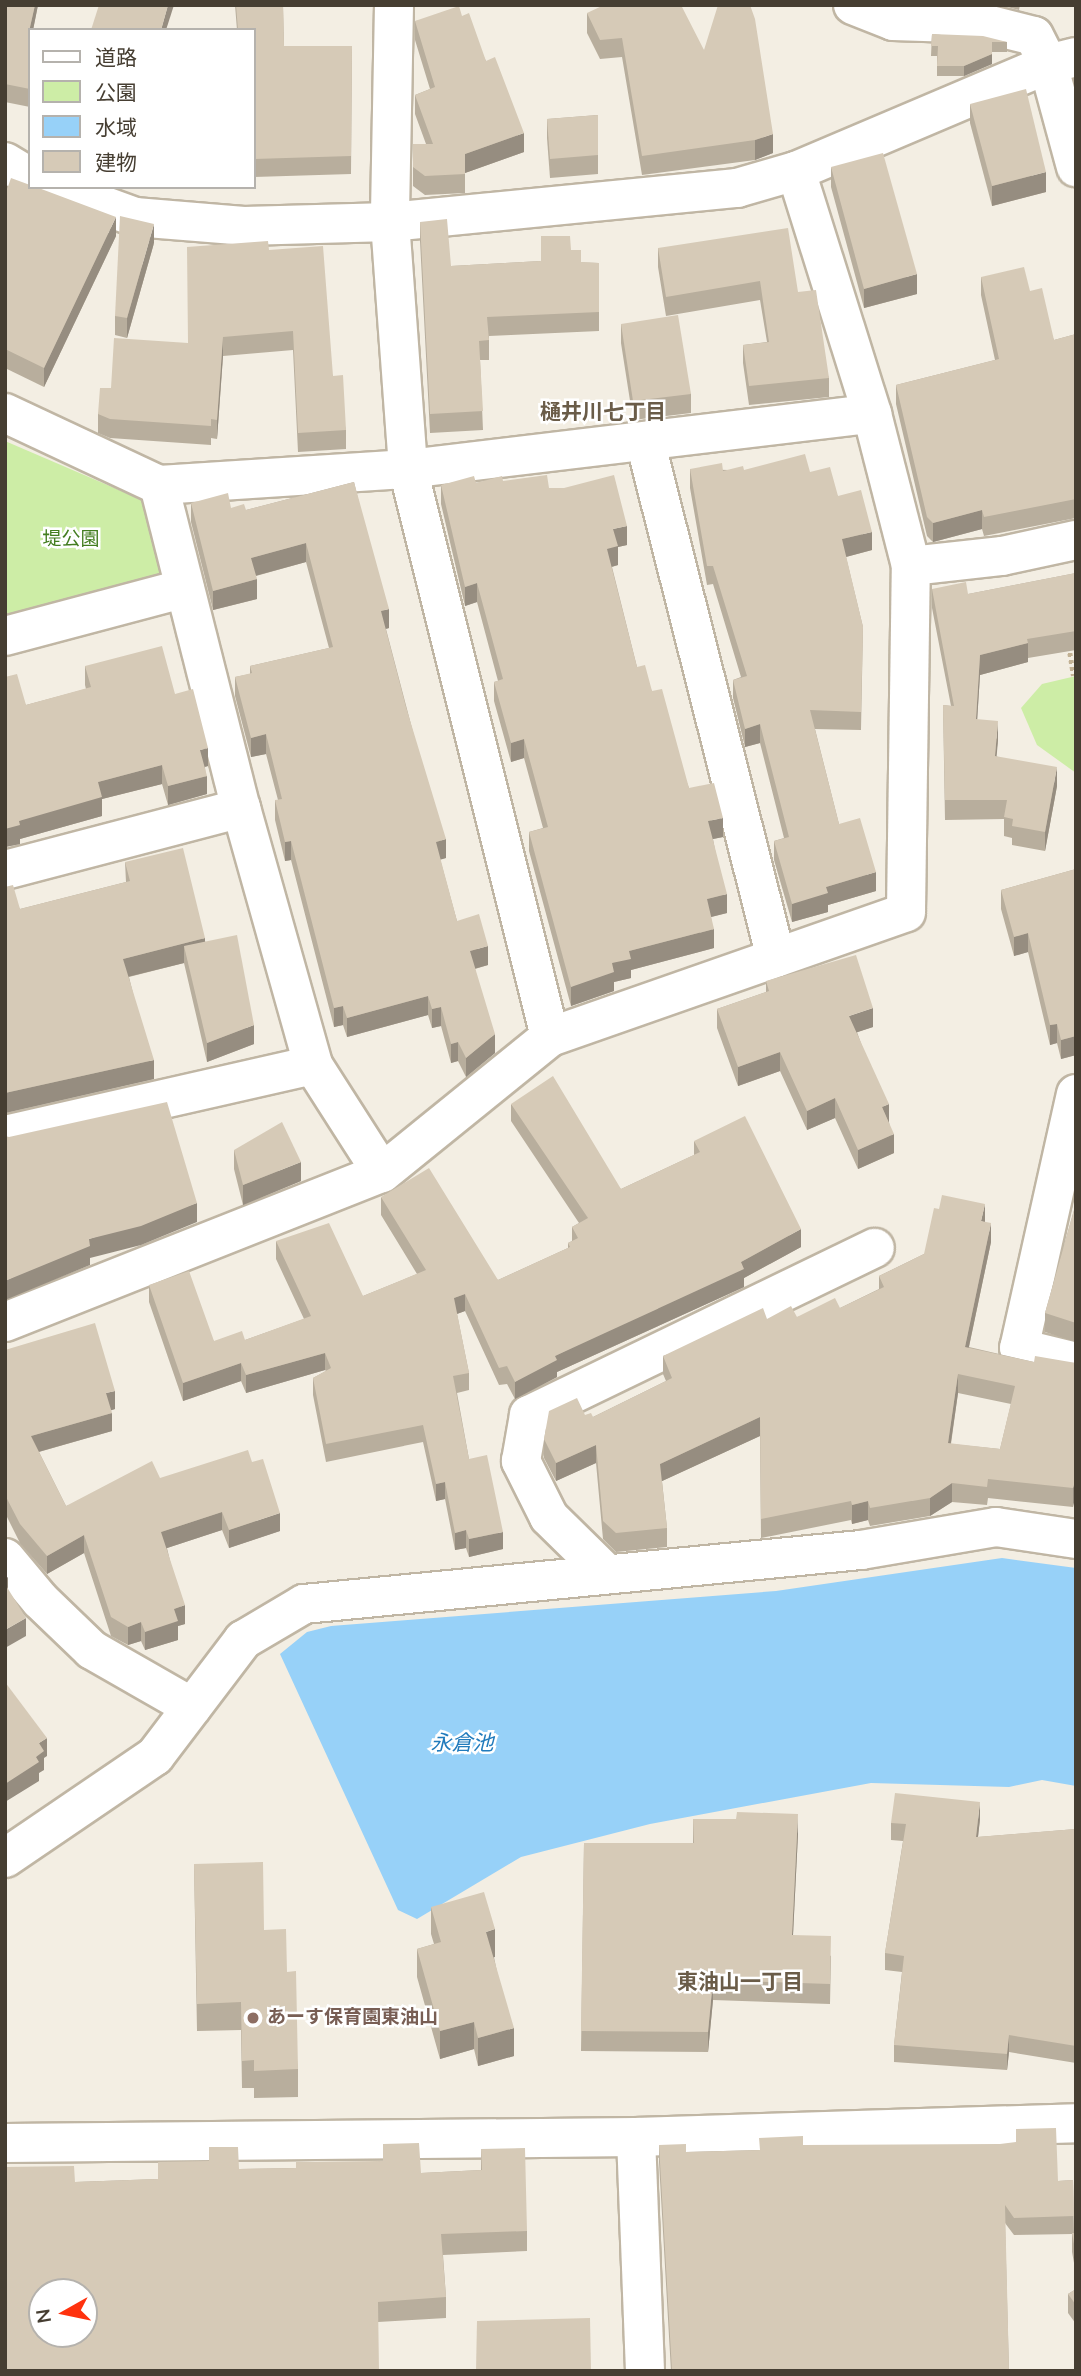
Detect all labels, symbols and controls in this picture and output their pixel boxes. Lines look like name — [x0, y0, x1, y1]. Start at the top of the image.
legend — [28, 28, 256, 189]
text: 道路 — [95, 44, 137, 72]
text: 公園 — [95, 79, 137, 107]
text: 水域 — [95, 114, 137, 142]
text: 建物 — [95, 149, 137, 177]
district label: 樋井川七丁目 — [540, 399, 666, 425]
park label: 堤公園 — [43, 529, 99, 551]
water label: 永倉池 — [431, 1730, 493, 1756]
district label: 東油山一丁目 — [677, 1969, 803, 1995]
place label: あーす保育園東油山 — [267, 2007, 438, 2029]
marker: あーす保育園東油山 — [245, 2010, 261, 2026]
north arrow — [28, 2278, 98, 2348]
text: N — [30, 2307, 58, 2325]

